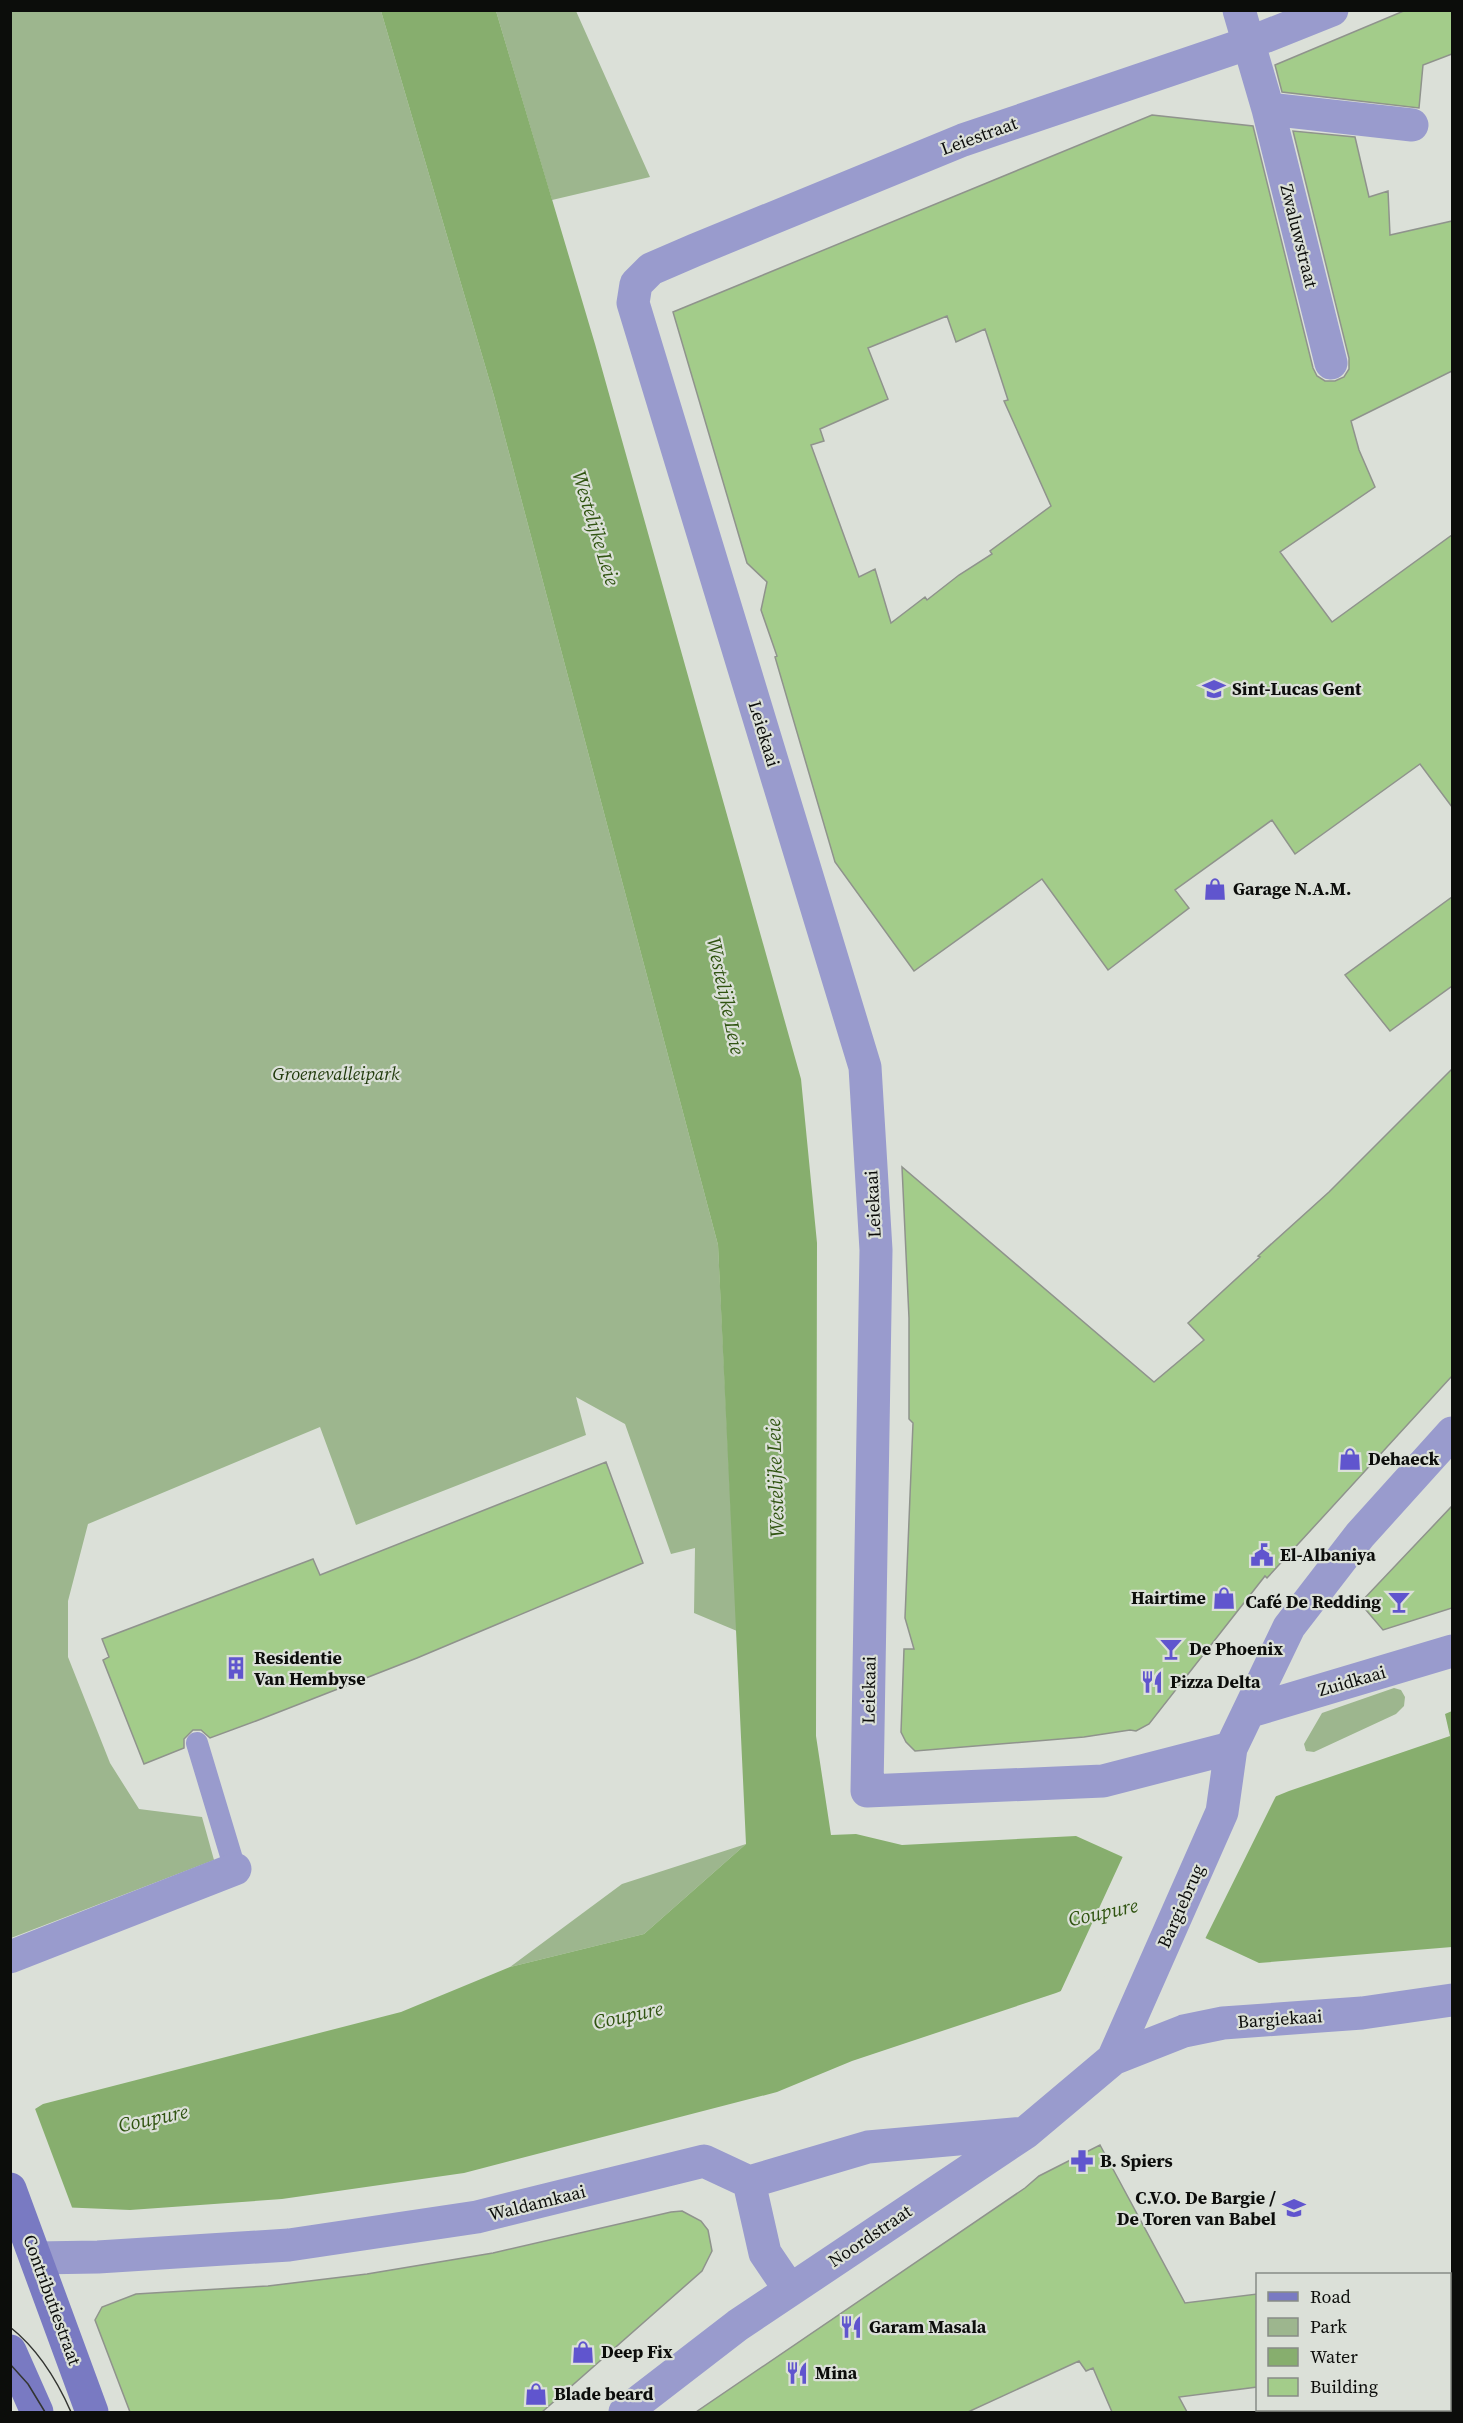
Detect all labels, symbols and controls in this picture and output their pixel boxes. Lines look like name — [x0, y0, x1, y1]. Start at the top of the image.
street label: Leiestraat — [937, 110, 1021, 161]
street label: Zwaluwstraat — [1275, 181, 1324, 291]
water label: Westelijke Leie — [565, 467, 627, 589]
school or university icon: Sint-Lucas Gent — [1201, 676, 1227, 702]
place label: Sint-Lucas Gent — [1232, 676, 1362, 701]
street label: Leiekaai — [743, 698, 786, 770]
shop icon: Garage N.A.M. — [1202, 876, 1228, 902]
place label: Garage N.A.M. — [1233, 876, 1351, 901]
water label: Westelijke Leie — [700, 935, 752, 1057]
park label: Groenevalleipark — [273, 1061, 400, 1086]
street label: Leiekaai — [858, 1170, 887, 1239]
water label: Westelijke Leie — [759, 1418, 791, 1538]
shop icon: Dehaeck — [1337, 1446, 1363, 1472]
place label: Dehaeck — [1368, 1446, 1439, 1471]
public building icon: El-Albaniya — [1249, 1542, 1275, 1568]
place label: El-Albaniya — [1280, 1542, 1376, 1567]
place label: Hairtime — [1131, 1585, 1206, 1610]
shop icon: Hairtime — [1211, 1585, 1237, 1611]
place label: Café De Redding — [1245, 1589, 1381, 1614]
bar icon: Café De Redding — [1386, 1589, 1412, 1615]
bar icon: De Phoenix — [1158, 1636, 1184, 1662]
place label: De Phoenix — [1189, 1636, 1283, 1661]
place label: Residentie Van Hembyse — [254, 1645, 366, 1691]
building icon: Residentie Van Hembyse — [223, 1655, 249, 1681]
street label: Leiekaai — [855, 1656, 882, 1724]
street label: Zuidkaai — [1315, 1659, 1389, 1702]
restaurant icon: Pizza Delta — [1139, 1669, 1165, 1695]
place label: Pizza Delta — [1170, 1669, 1261, 1694]
street label: Bargiebrug — [1151, 1860, 1210, 1952]
water label: Coupure — [1066, 1891, 1140, 1933]
water label: Coupure — [591, 1994, 665, 2036]
street label: Bargiekaai — [1237, 2003, 1323, 2034]
water label: Coupure — [116, 2097, 190, 2139]
pharmacy icon: B. Spiers — [1069, 2148, 1095, 2174]
place label: B. Spiers — [1100, 2148, 1173, 2173]
street label: Waldamkaai — [486, 2178, 588, 2227]
place label: C.V.O. De Bargie / De Toren van Babel — [1117, 2185, 1276, 2231]
school or university icon: C.V.O. De Bargie / De Toren van Babel — [1281, 2195, 1307, 2221]
street label: Noordstraat — [823, 2198, 916, 2273]
street label: Contributiestraat — [17, 2231, 88, 2369]
legend — [1256, 2273, 1451, 2411]
text: Road — [1310, 2284, 1351, 2309]
restaurant icon: Garam Masala — [838, 2314, 864, 2340]
place label: Garam Masala — [869, 2314, 987, 2339]
text: Park — [1310, 2314, 1347, 2339]
shop icon: Deep Fix — [570, 2339, 596, 2365]
place label: Deep Fix — [601, 2339, 673, 2364]
text: Water — [1310, 2344, 1358, 2369]
restaurant icon: Mina — [784, 2360, 810, 2386]
place label: Mina — [815, 2360, 858, 2385]
text: Building — [1310, 2374, 1378, 2399]
shop icon: Blade beard — [523, 2381, 549, 2407]
place label: Blade beard — [554, 2381, 654, 2406]

